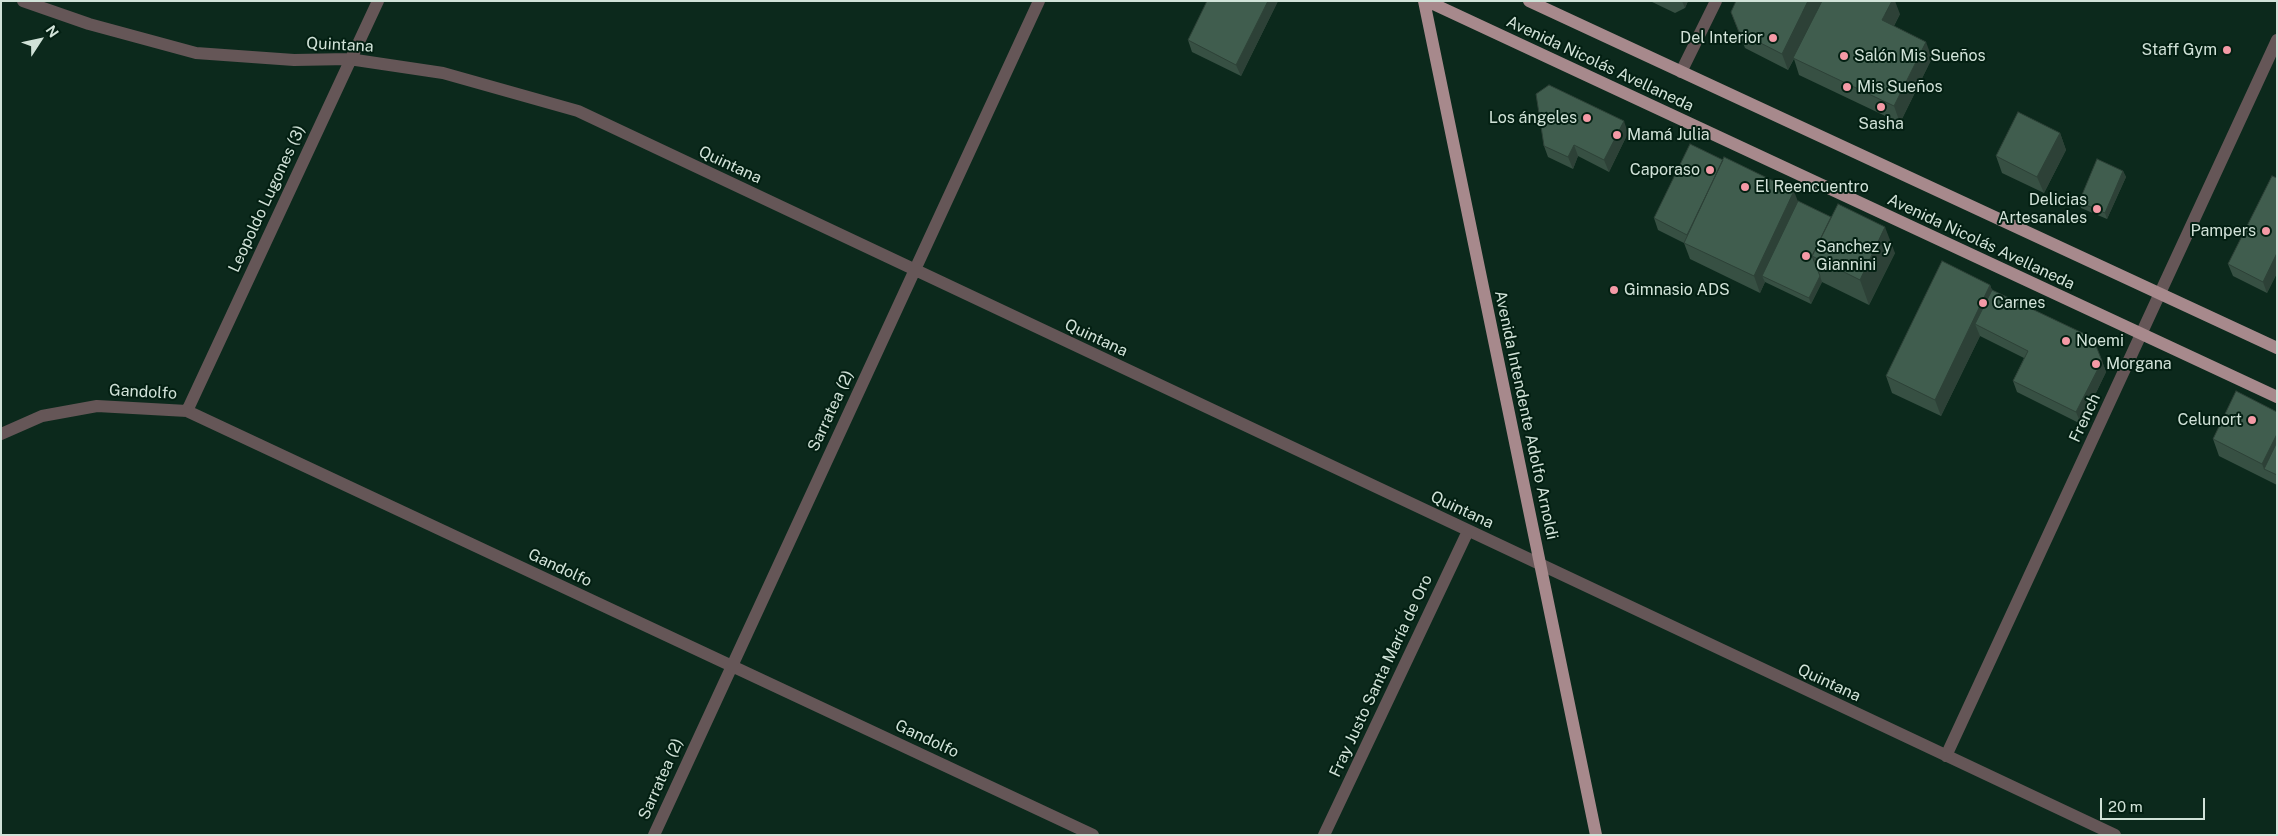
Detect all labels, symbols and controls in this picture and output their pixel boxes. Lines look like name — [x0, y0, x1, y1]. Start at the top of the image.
street label: Avenida Nicolás Avellaneda — [1503, 12, 1697, 116]
north arrow — [15, 15, 65, 65]
text: N — [43, 22, 62, 40]
place label: Del Interior — [1680, 28, 1763, 48]
marker: Del Interior — [1767, 32, 1779, 44]
street label: Quintana — [306, 34, 374, 56]
place label: Staff Gym — [2142, 40, 2217, 60]
marker: Staff Gym — [2221, 44, 2233, 56]
place label: Salón Mis Sueños — [1854, 46, 1986, 66]
marker: Salón Mis Sueños — [1838, 50, 1850, 62]
place label: Mis Sueños — [1857, 77, 1943, 97]
marker: Mis Sueños — [1841, 81, 1853, 93]
marker: Sasha — [1875, 101, 1887, 113]
place label: Los ángeles — [1489, 108, 1577, 128]
marker: Los ángeles — [1581, 112, 1593, 124]
place label: Sasha — [1858, 114, 1904, 134]
street label: Leopoldo Lugones (3) — [225, 122, 309, 276]
place label: Mamá Julia — [1627, 125, 1710, 145]
marker: Mamá Julia — [1611, 129, 1623, 141]
street label: Quintana — [695, 142, 765, 188]
place label: Caporaso — [1630, 160, 1700, 180]
marker: Caporaso — [1704, 164, 1716, 176]
place label: El Reencuentro — [1755, 177, 1869, 197]
marker: El Reencuentro — [1739, 181, 1751, 193]
street label: Avenida Nicolás Avellaneda — [1884, 190, 2078, 294]
place label: Delicias Artesanales — [1998, 190, 2087, 228]
marker: Delicias Artesanales — [2091, 203, 2103, 215]
place label: Pampers — [2190, 221, 2256, 241]
marker: Pampers — [2260, 225, 2272, 237]
place label: Sanchez y Giannini — [1816, 237, 1892, 275]
marker: Sanchez y Giannini — [1800, 250, 1812, 262]
place label: Gimnasio ADS — [1624, 280, 1730, 300]
marker: Gimnasio ADS — [1608, 284, 1620, 296]
street label: Avenida Intendente Adolfo Arnoldi — [1490, 289, 1562, 541]
place label: Carnes — [1993, 293, 2045, 313]
marker: Carnes — [1977, 297, 1989, 309]
street label: Quintana — [1061, 315, 1131, 361]
place label: Noemi — [2076, 331, 2124, 351]
marker: Noemi — [2060, 335, 2072, 347]
place label: Morgana — [2106, 354, 2172, 374]
marker: Morgana — [2090, 358, 2102, 370]
street label: Sarratea (2) — [804, 367, 858, 455]
street label: Gandolfo — [108, 381, 178, 403]
street label: French — [2065, 390, 2105, 446]
place label: Celunort — [2177, 410, 2242, 430]
marker: Celunort — [2246, 414, 2258, 426]
street label: Quintana — [1427, 487, 1497, 533]
street label: Gandolfo — [525, 545, 595, 591]
street label: Fray Justo Santa María de Oro — [1326, 572, 1436, 780]
street label: Quintana — [1794, 660, 1864, 706]
street label: Gandolfo — [892, 716, 962, 762]
street label: Sarratea (2) — [635, 735, 687, 823]
scale bar — [2103, 788, 2208, 820]
text: 20 m — [2108, 798, 2143, 815]

